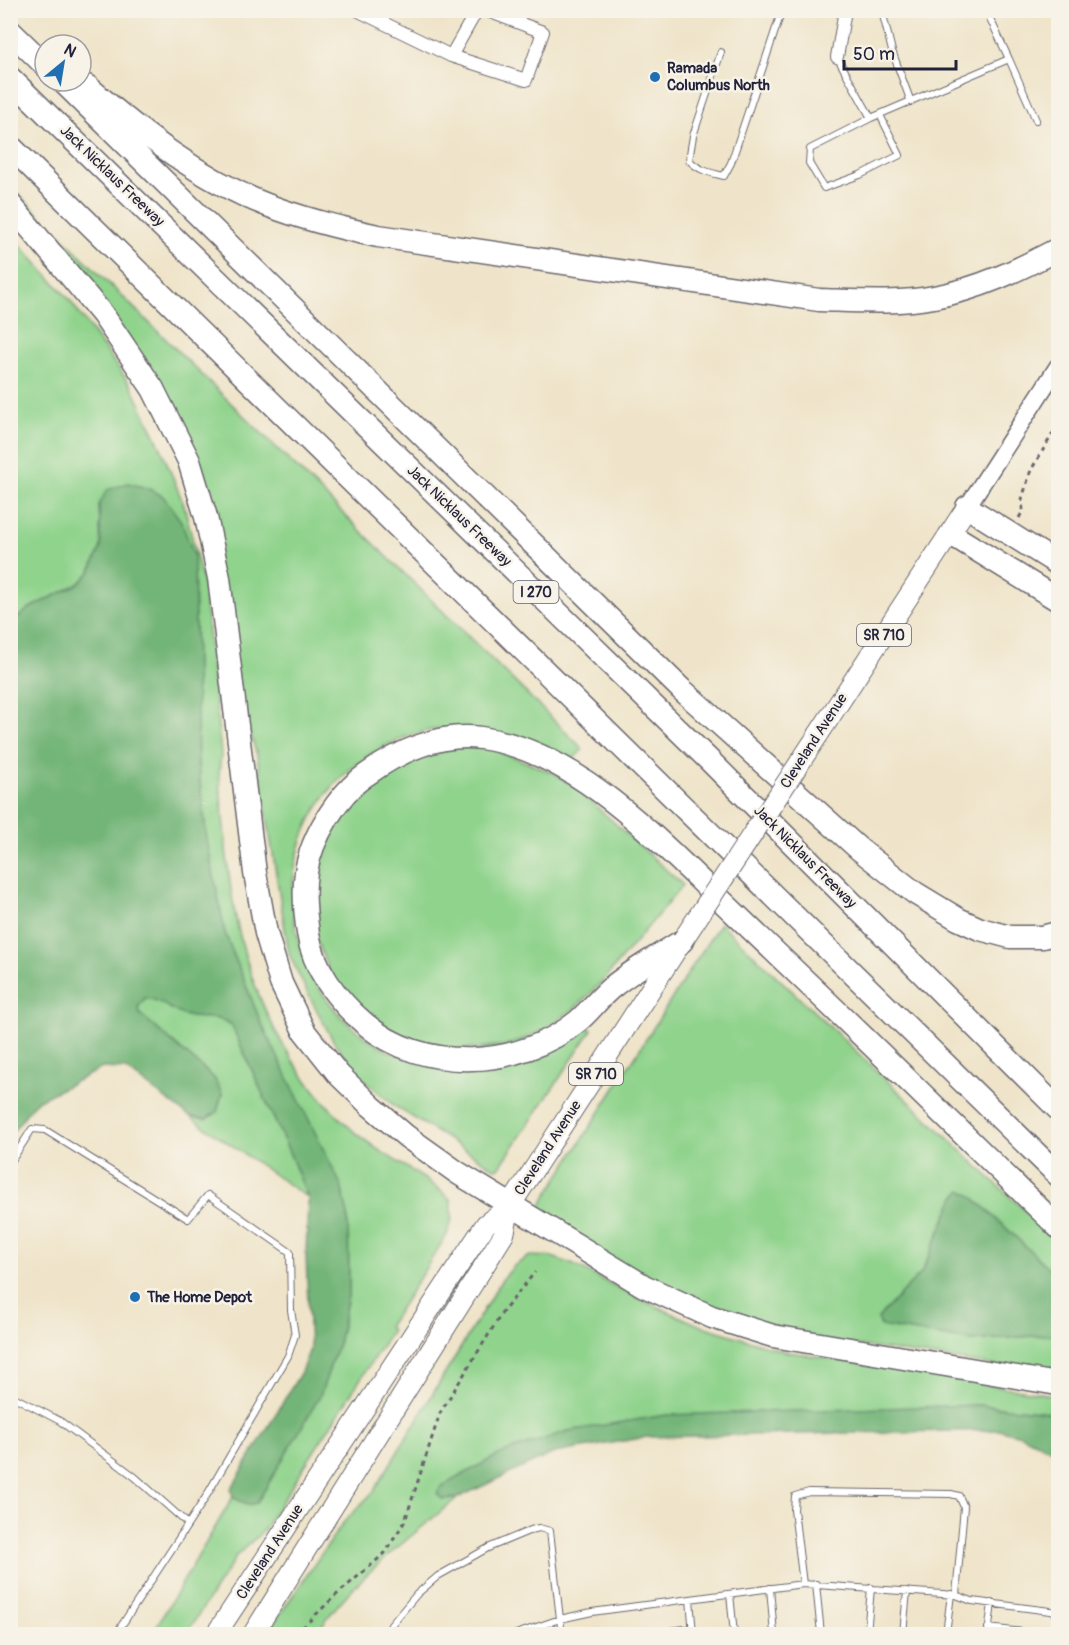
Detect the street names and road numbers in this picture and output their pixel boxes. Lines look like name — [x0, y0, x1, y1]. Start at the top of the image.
street label: Jack Nicklaus Freeway — [56, 121, 169, 231]
street label: Jack Nicklaus Freeway — [403, 461, 516, 571]
road number: I 270 — [514, 581, 558, 603]
road number: SR 710 — [857, 624, 911, 646]
street label: Cleveland Avenue — [776, 689, 852, 792]
street label: Jack Nicklaus Freeway — [749, 801, 861, 913]
road number: SR 710 — [569, 1063, 623, 1085]
street label: Cleveland Avenue — [510, 1096, 586, 1199]
street label: Cleveland Avenue — [232, 1500, 308, 1603]

